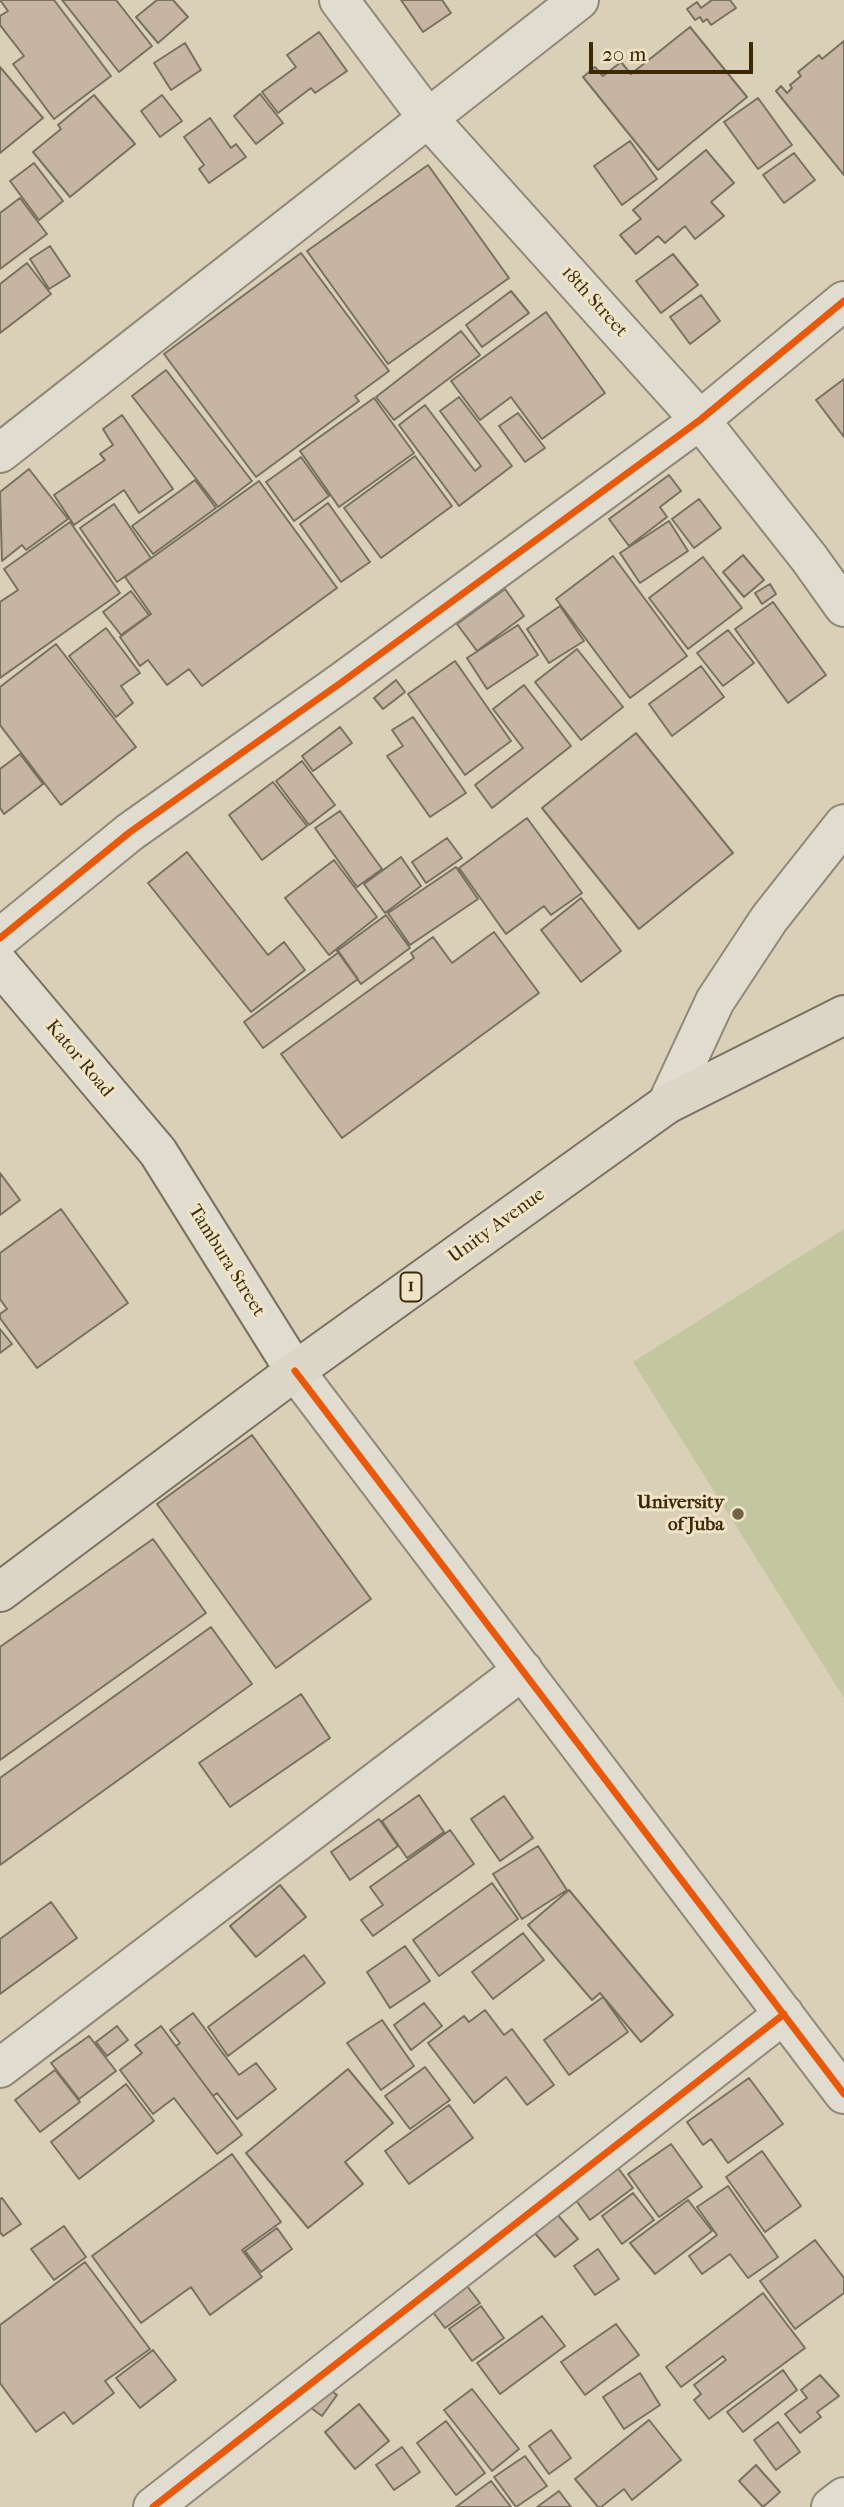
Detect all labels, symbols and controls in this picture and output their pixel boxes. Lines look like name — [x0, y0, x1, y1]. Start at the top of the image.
scale bar — [592, 28, 756, 72]
text: 20 m — [602, 42, 646, 66]
street label: 18th Street — [556, 262, 632, 342]
street label: Kator Road — [40, 1016, 118, 1102]
street label: Unity Avenue — [444, 1183, 550, 1269]
street label: Tambura Street — [183, 1201, 269, 1321]
road number: 1 — [400, 1272, 422, 1302]
place label: University of Juba — [637, 1492, 724, 1536]
marker: University of Juba — [730, 1506, 746, 1522]

